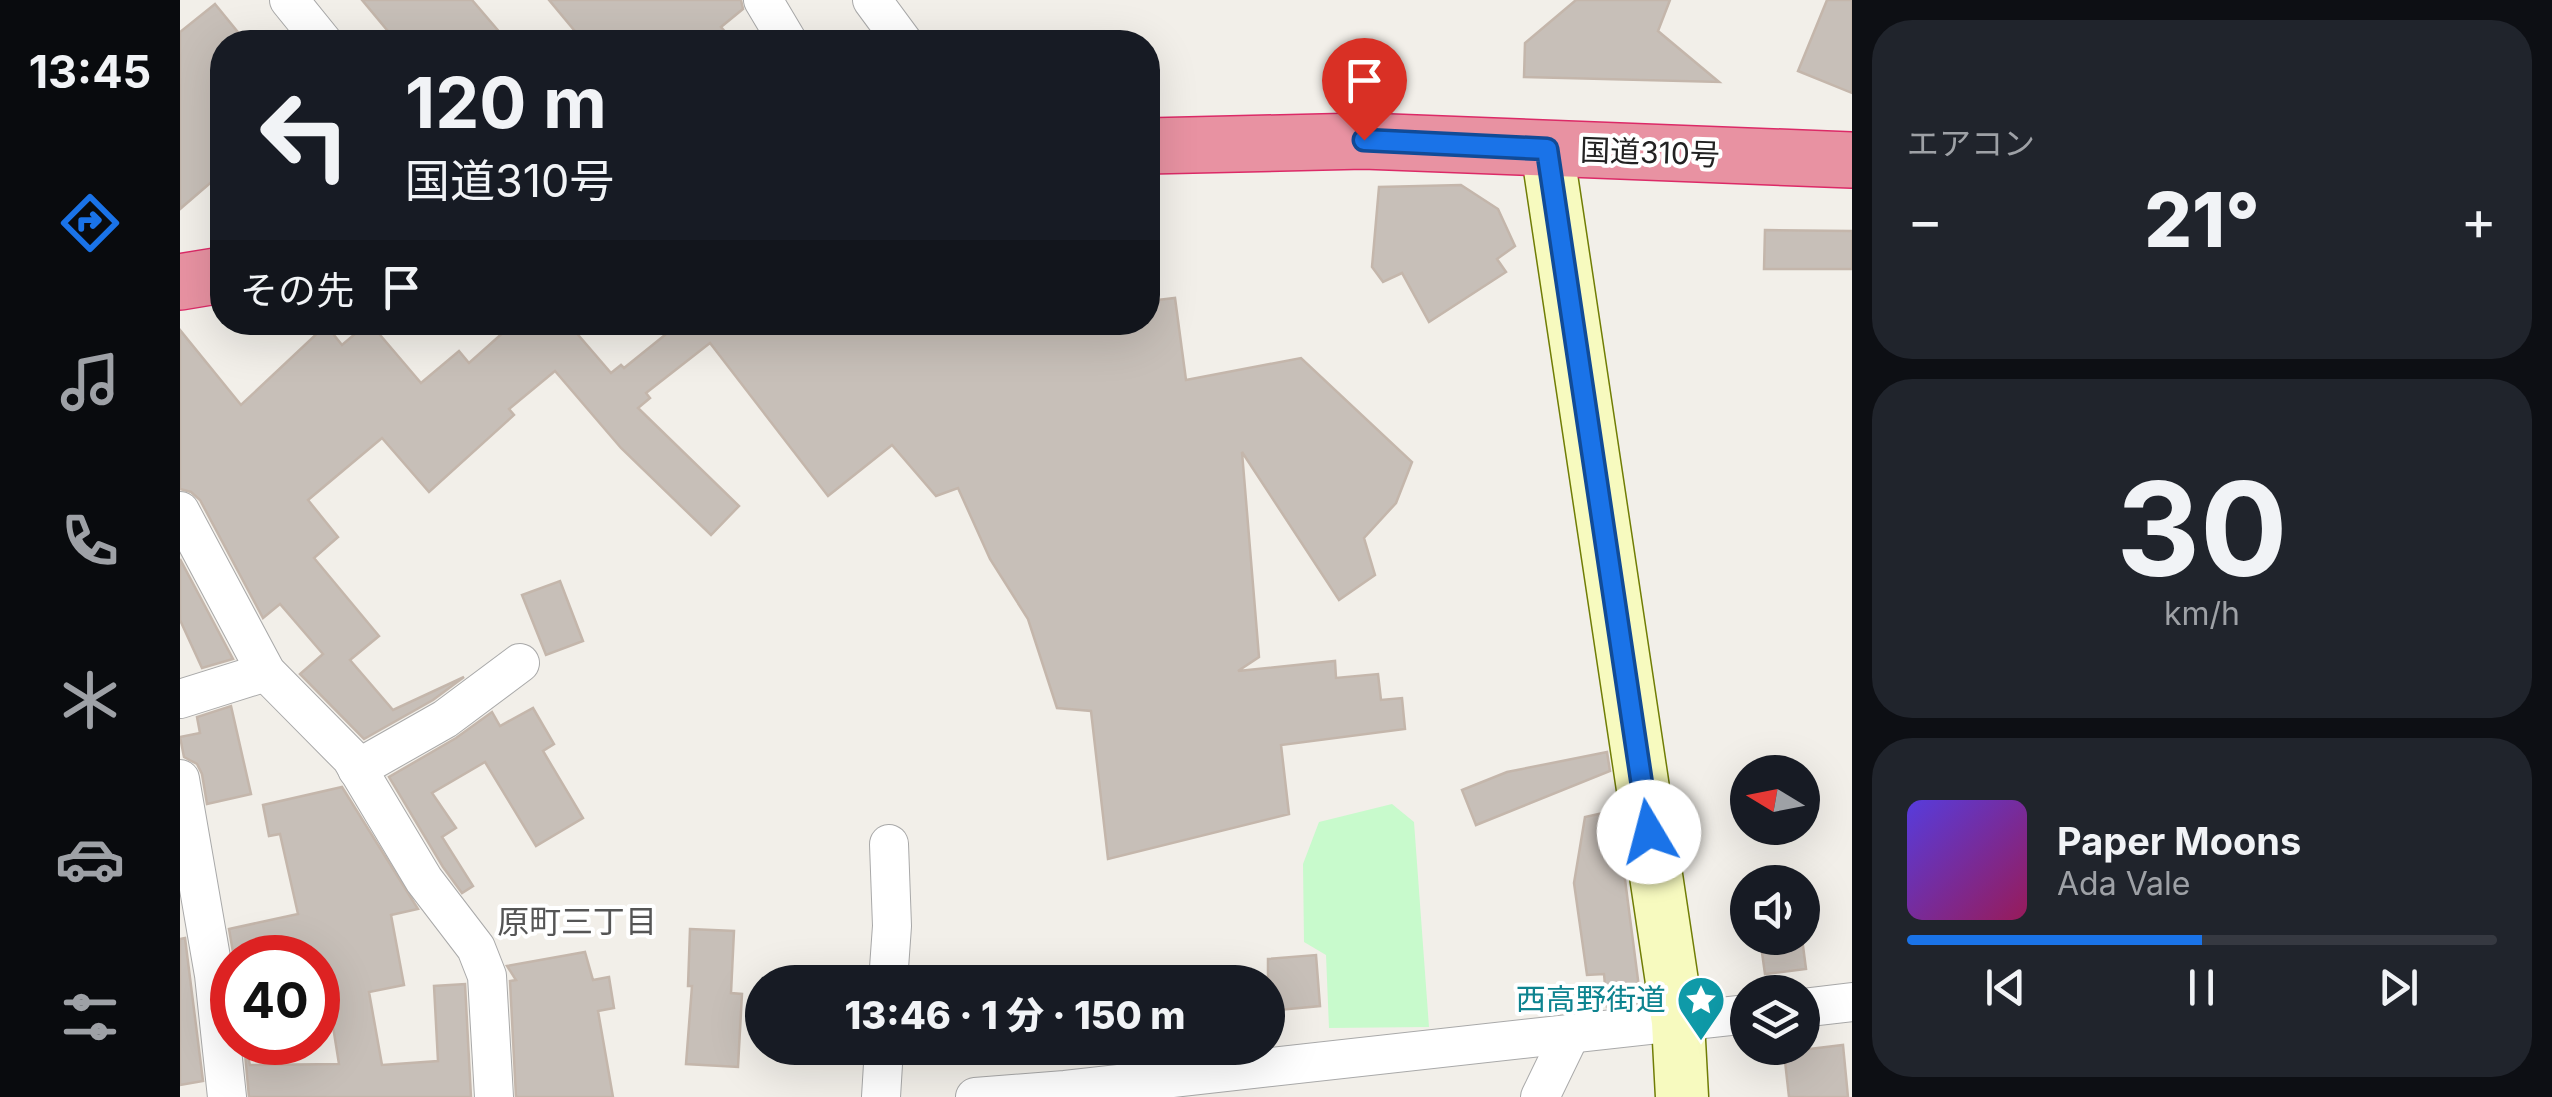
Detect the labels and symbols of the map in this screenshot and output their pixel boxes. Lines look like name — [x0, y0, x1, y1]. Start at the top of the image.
pin — [1322, 38, 1407, 141]
street label: 国道310号 — [1580, 132, 1720, 172]
north arrow — [1730, 755, 1820, 845]
position arrow — [1597, 780, 1701, 884]
district label: 原町三丁目 — [497, 902, 657, 941]
speed limit sign: 40 — [210, 935, 340, 1065]
place icon: 西高野街道 — [1675, 974, 1727, 1042]
place label: 西高野街道 — [1516, 981, 1666, 1017]

